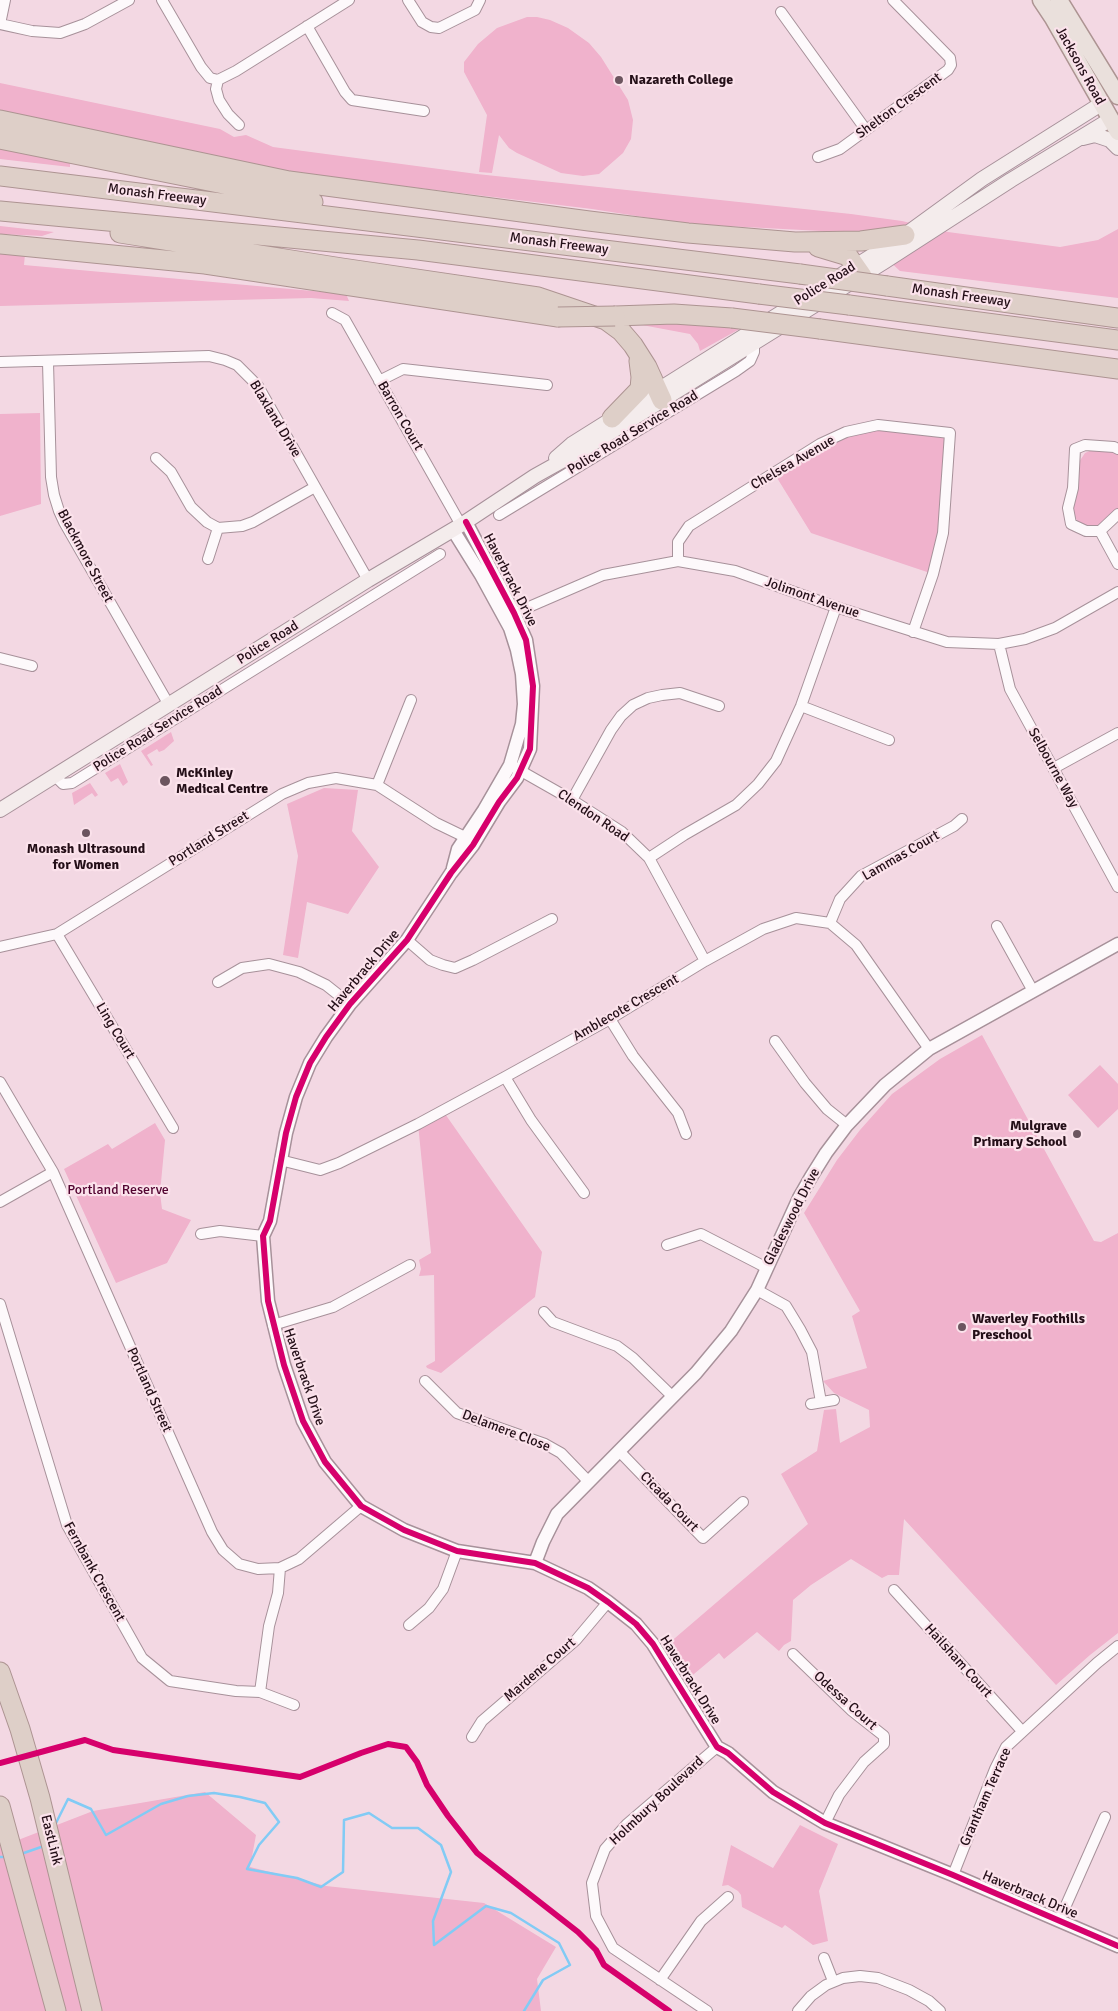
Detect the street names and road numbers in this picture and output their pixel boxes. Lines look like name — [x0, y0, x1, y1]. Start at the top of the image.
street label: Jacksons Road — [1052, 24, 1108, 108]
street label: Shelton Crescent — [853, 69, 945, 143]
street label: Monash Freeway — [107, 181, 207, 209]
street label: Monash Freeway — [509, 230, 609, 258]
street label: Police Road — [791, 259, 859, 309]
street label: Monash Freeway — [911, 281, 1011, 311]
street label: Blaxland Drive — [245, 377, 305, 461]
street label: Barron Court — [373, 378, 427, 454]
street label: Police Road Service Road — [565, 387, 701, 479]
street label: Chelsea Avenue — [748, 432, 838, 494]
street label: Blackmore Street — [53, 507, 117, 605]
street label: Haverbrack Drive — [479, 531, 541, 629]
street label: Jolimont Avenue — [762, 574, 862, 622]
street label: Police Road — [234, 618, 302, 668]
street label: Police Road Service Road — [90, 682, 226, 776]
street label: Selbourne Way — [1024, 725, 1082, 811]
street label: Clendon Road — [554, 786, 632, 846]
street label: Portland Street — [166, 808, 252, 870]
street label: Lammas Court — [859, 827, 943, 885]
street label: Haverbrack Drive — [325, 926, 403, 1016]
street label: Amblecote Crescent — [570, 971, 682, 1045]
street label: Ling Court — [92, 1000, 138, 1062]
street label: Gladeswood Drive — [760, 1166, 824, 1268]
street label: Haverbrack Drive — [279, 1326, 329, 1428]
street label: Portland Street — [123, 1345, 175, 1435]
street label: Delamere Close — [459, 1406, 553, 1456]
street label: Cicada Court — [636, 1468, 702, 1536]
street label: Fernbank Crescent — [60, 1519, 128, 1625]
street label: Hailsham Court — [921, 1621, 995, 1701]
street label: Haverbrack Drive — [656, 1632, 724, 1728]
street label: Mardene Court — [501, 1634, 579, 1706]
street label: Odessa Court — [810, 1668, 880, 1734]
street label: Grantham Terrace — [957, 1745, 1015, 1849]
street label: Holmbury Boulevard — [607, 1753, 707, 1849]
street label: EastLink — [37, 1813, 65, 1867]
street label: Haverbrack Drive — [980, 1867, 1080, 1923]

